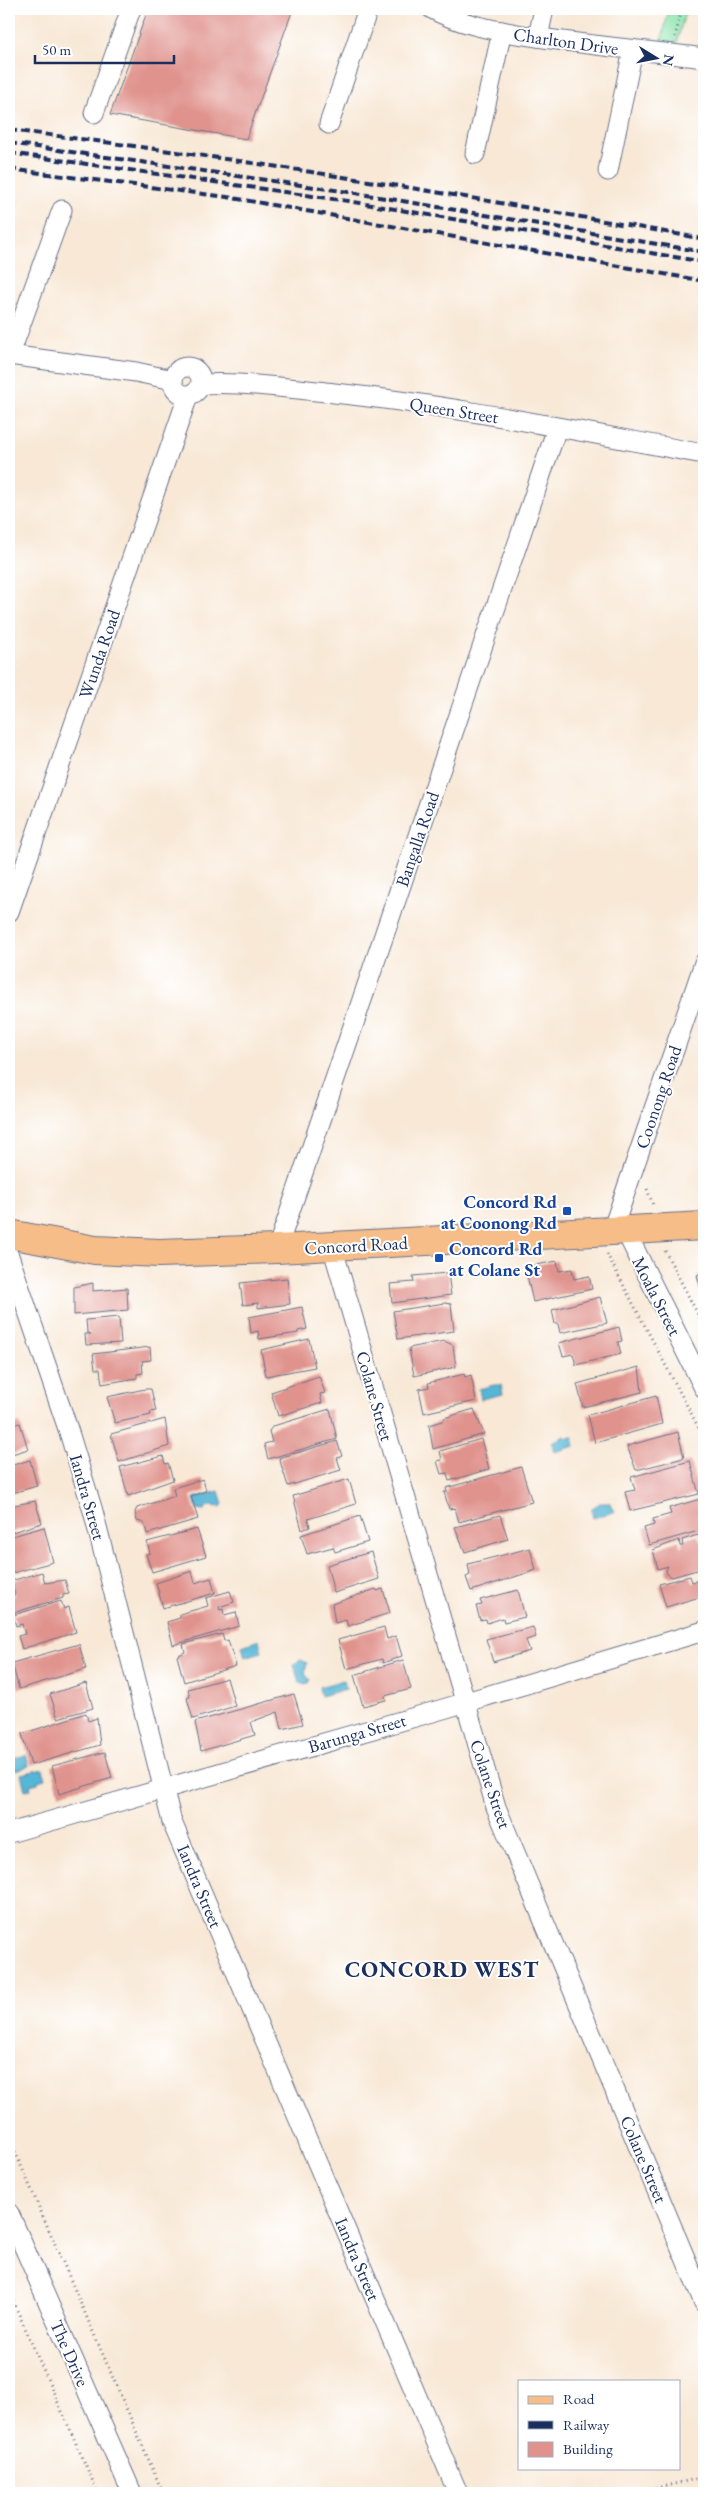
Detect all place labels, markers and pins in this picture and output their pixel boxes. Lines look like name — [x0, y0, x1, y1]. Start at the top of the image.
place label: Concord Rd at Coonong Rd — [441, 1190, 557, 1234]
marker: Concord Rd at Coonong Rd — [561, 1205, 573, 1217]
place label: Concord Rd at Colane St — [449, 1237, 543, 1281]
marker: Concord Rd at Colane St — [433, 1252, 445, 1264]

